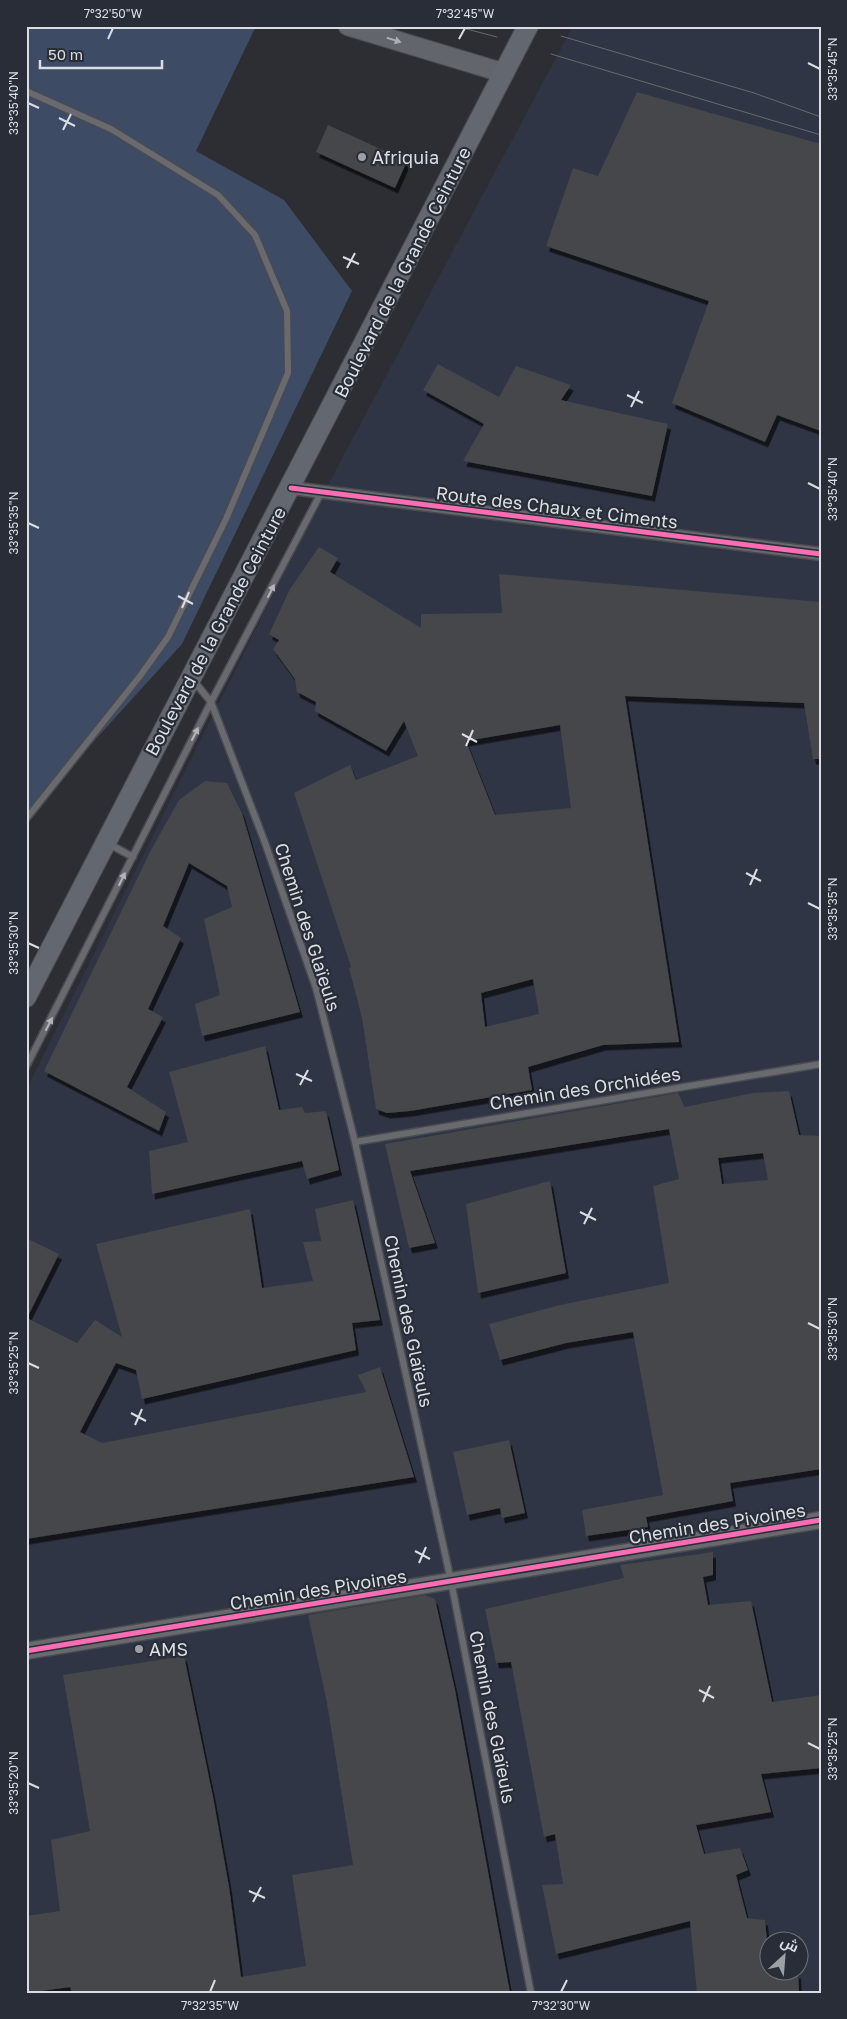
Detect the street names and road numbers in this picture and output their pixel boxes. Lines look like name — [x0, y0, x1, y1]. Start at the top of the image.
street label: Boulevard de la Grande Ceinture — [329, 143, 475, 401]
street label: Route des Chaux et Ciments — [435, 481, 679, 533]
street label: Boulevard de la Grande Ceinture — [140, 503, 290, 759]
street label: Chemin des Glaïeuls — [270, 840, 346, 1014]
street label: Chemin des Orchidées — [488, 1062, 682, 1114]
street label: Chemin des Glaïeuls — [380, 1233, 438, 1409]
street label: Chemin des Pivoines — [627, 1498, 807, 1548]
street label: Chemin des Pivoines — [228, 1564, 408, 1614]
street label: Chemin des Glaïeuls — [465, 1629, 521, 1805]

